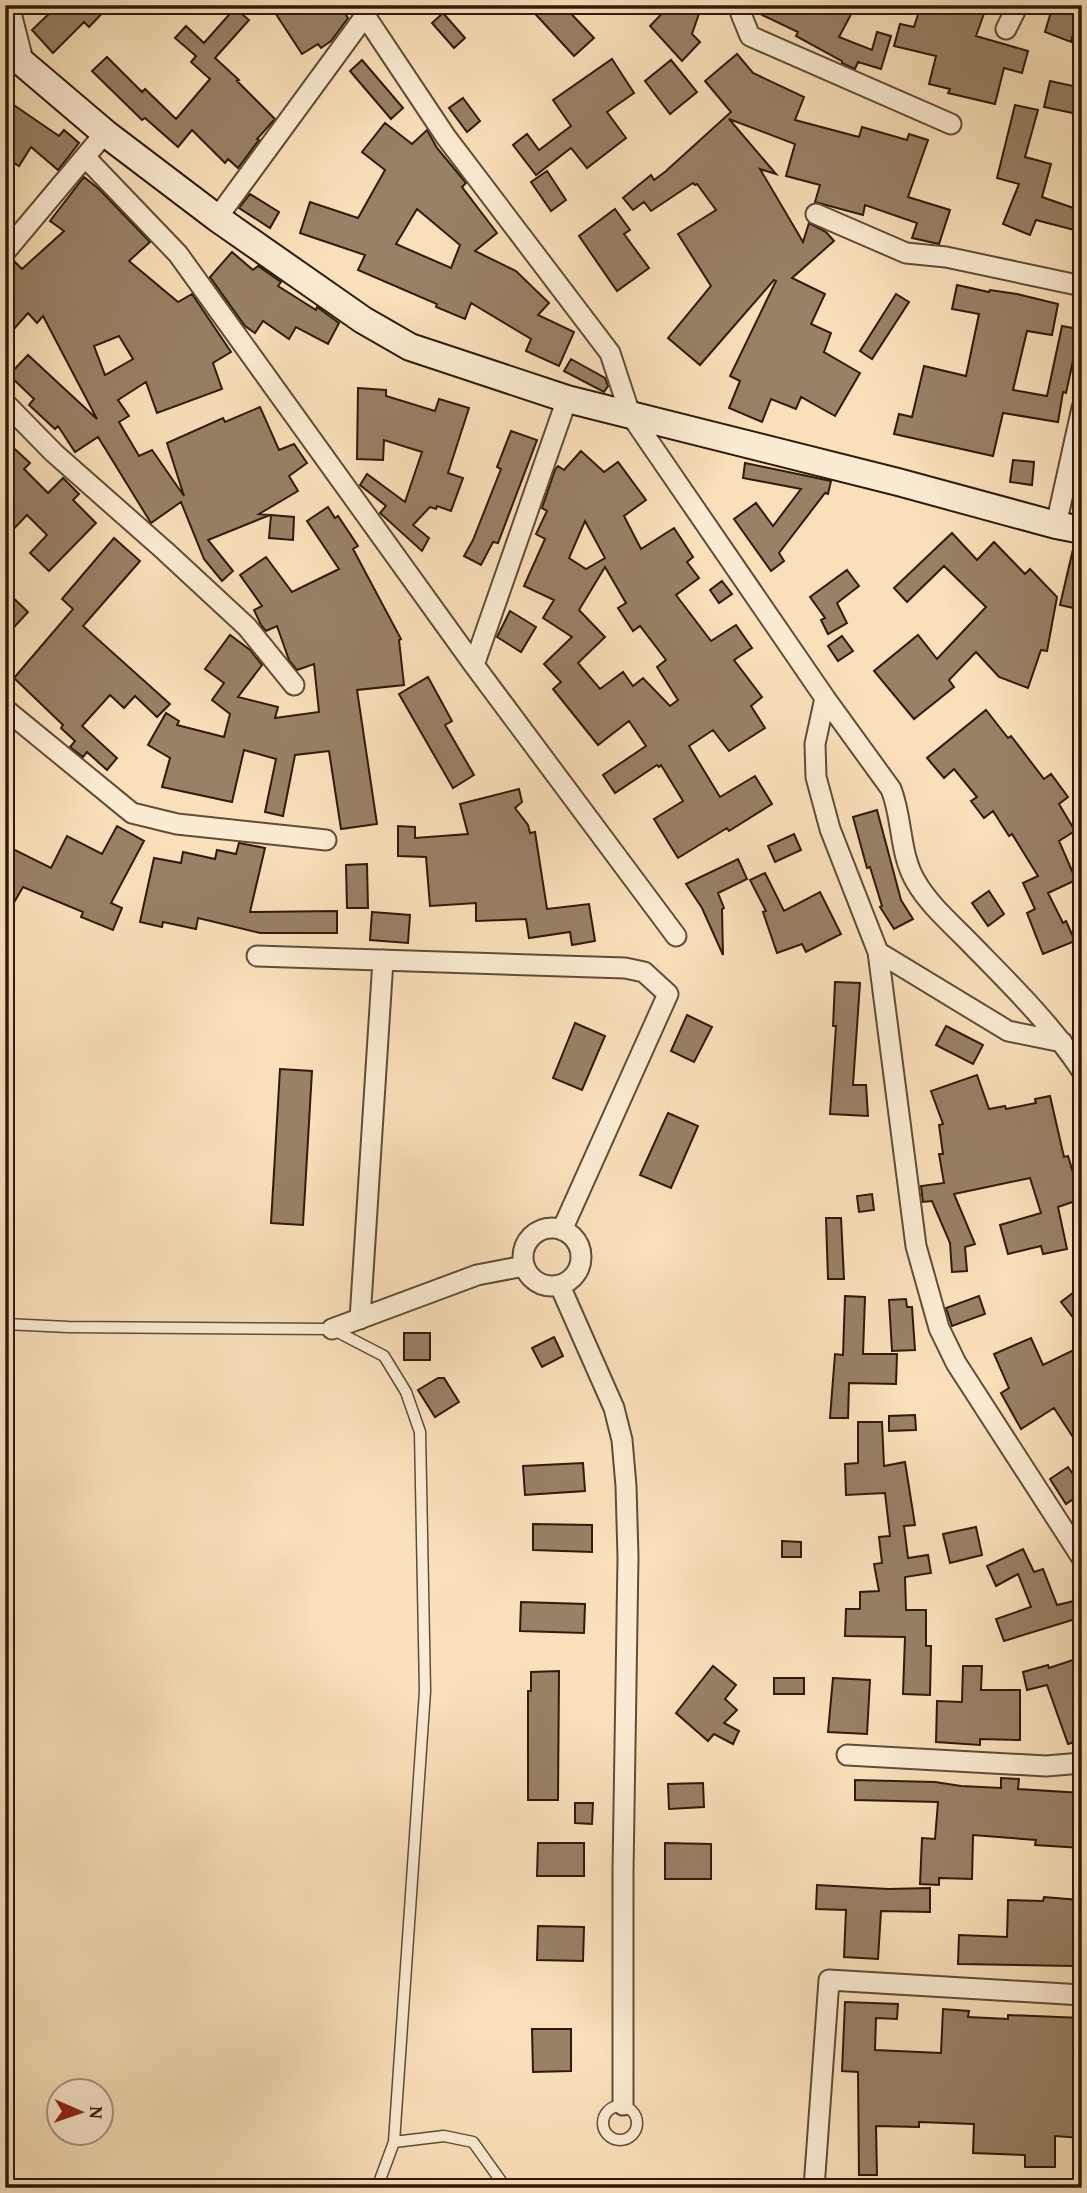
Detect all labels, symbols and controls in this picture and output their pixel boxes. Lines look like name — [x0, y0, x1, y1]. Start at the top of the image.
north arrow — [46, 2078, 116, 2148]
text: N — [83, 2106, 111, 2120]

